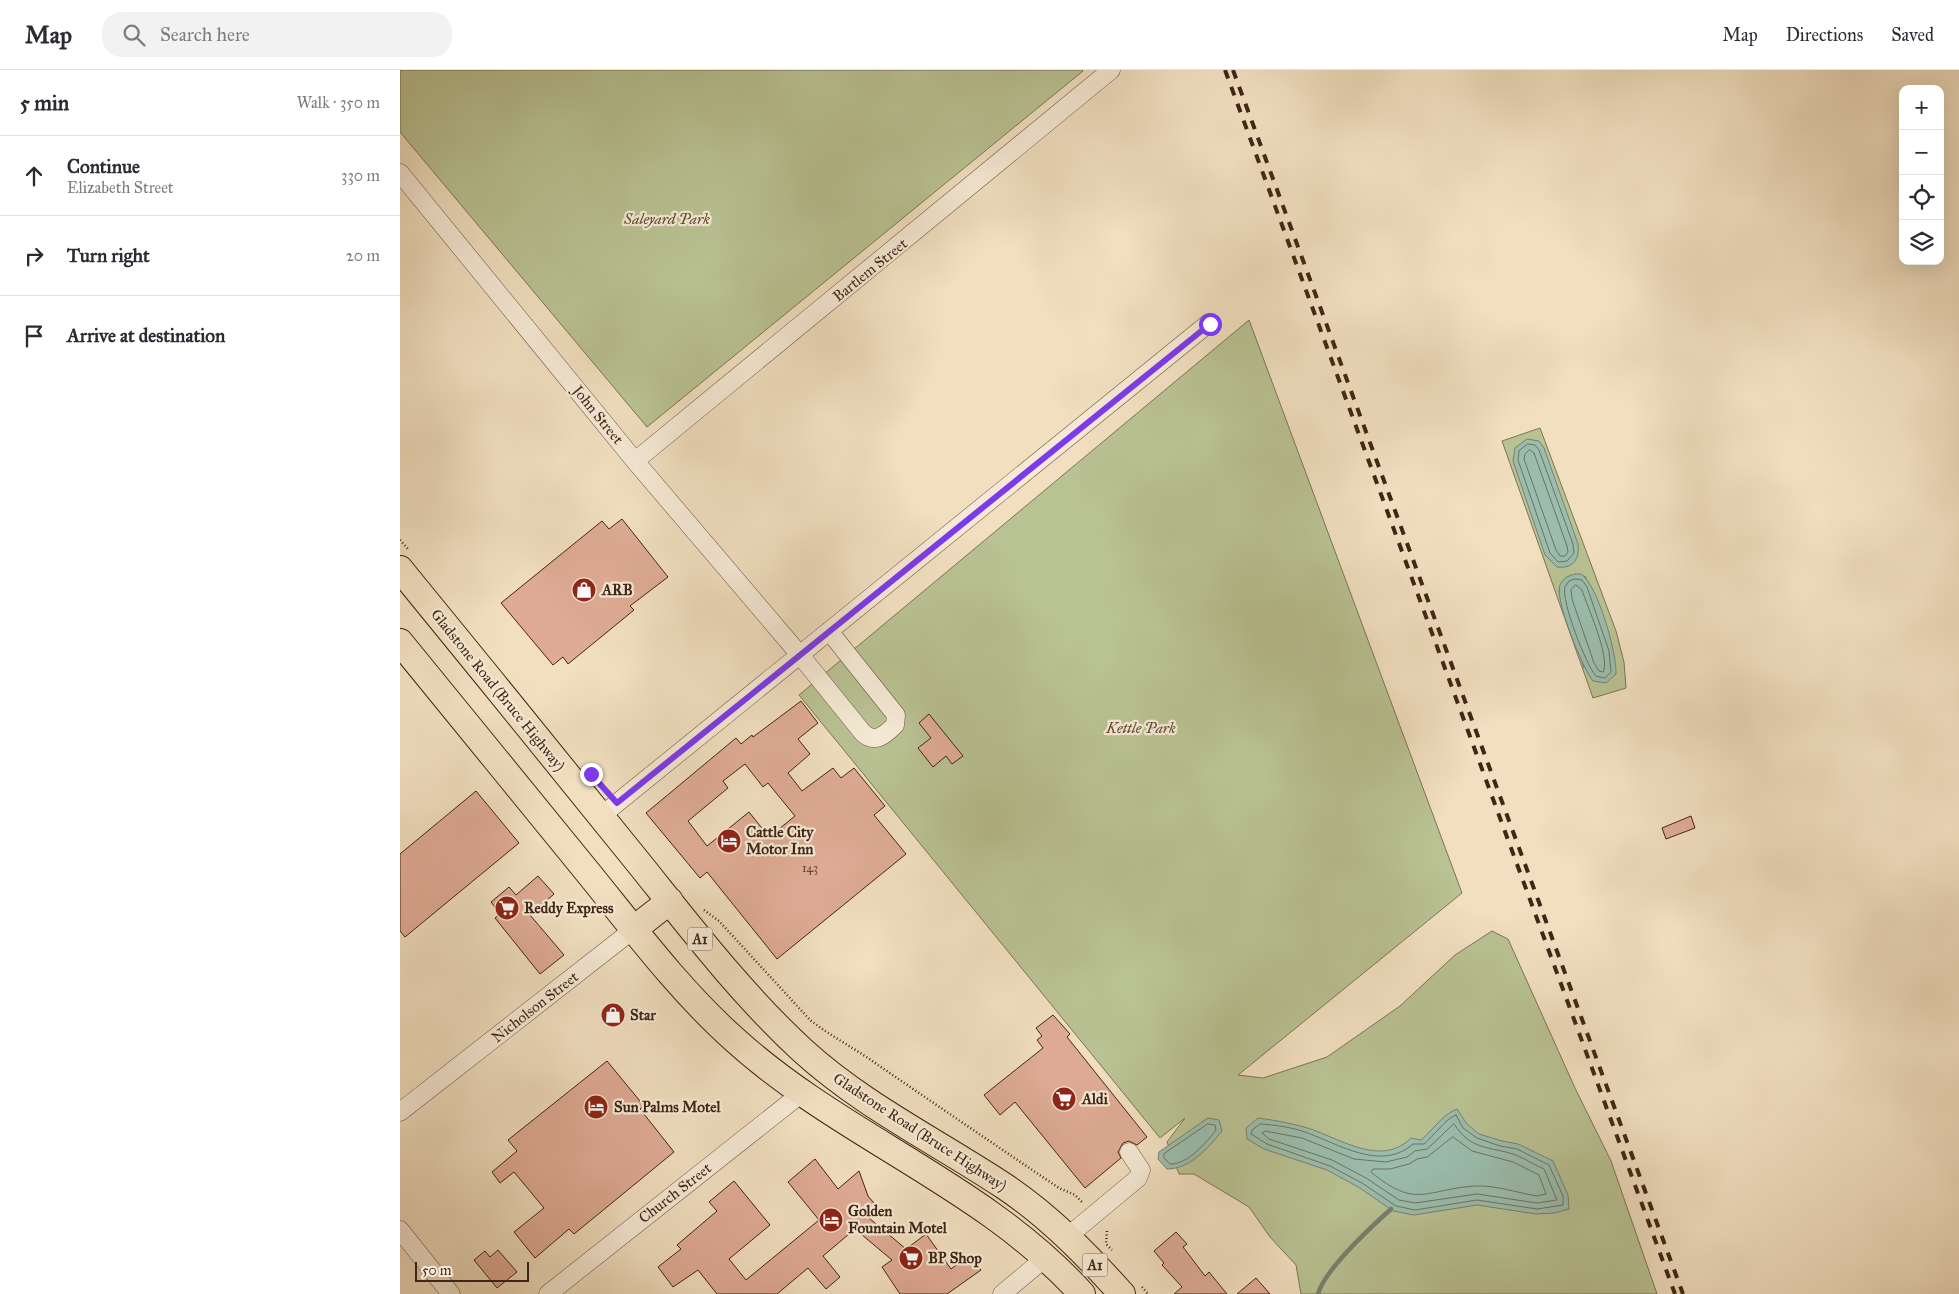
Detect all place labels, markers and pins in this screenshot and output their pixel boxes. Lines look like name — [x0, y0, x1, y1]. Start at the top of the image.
shop icon: ARB — [571, 577, 597, 603]
place label: ARB — [601, 581, 633, 599]
place label: Cattle City Motor Inn — [746, 823, 814, 858]
hotel icon: Cattle City Motor Inn — [716, 828, 742, 854]
supermarket icon: Reddy Express — [494, 895, 520, 921]
place label: Reddy Express — [524, 899, 614, 918]
shop icon: Star — [600, 1002, 626, 1028]
place label: Star — [630, 1006, 656, 1024]
supermarket icon: Aldi — [1051, 1086, 1077, 1112]
place label: Aldi — [1081, 1090, 1109, 1108]
hotel icon: Sun Palms Motel — [583, 1094, 609, 1120]
place label: Sun Palms Motel — [614, 1098, 721, 1116]
place label: Golden Fountain Motel — [848, 1202, 948, 1237]
hotel icon: Golden Fountain Motel — [818, 1207, 844, 1233]
supermarket icon: BP Shop — [898, 1245, 924, 1271]
place label: BP Shop — [928, 1249, 982, 1268]

